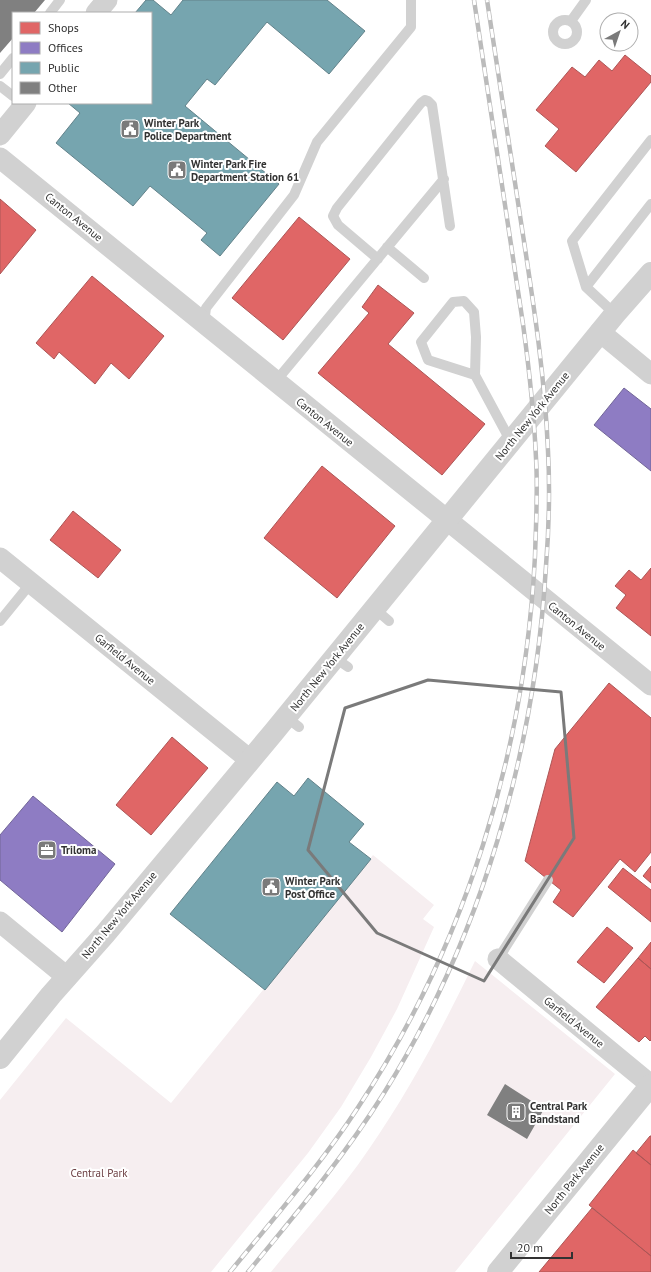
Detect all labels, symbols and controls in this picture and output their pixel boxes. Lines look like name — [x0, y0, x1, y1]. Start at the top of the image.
legend — [12, 12, 152, 104]
north arrow — [599, 12, 639, 52]
text: N — [618, 17, 633, 32]
text: Shops — [48, 20, 79, 35]
text: Offices — [48, 40, 83, 55]
text: Public — [48, 60, 80, 75]
text: Other — [48, 80, 77, 95]
place label: Winter Park Police Department — [144, 116, 232, 143]
public building icon: Winter Park Police Department — [119, 118, 141, 140]
place label: Winter Park Fire Department Station 61 — [191, 157, 299, 184]
public building icon: Winter Park Fire Department Station 61 — [166, 159, 188, 181]
street label: Canton Avenue — [42, 190, 106, 245]
street label: North New York Avenue — [492, 369, 572, 463]
street label: Canton Avenue — [293, 395, 357, 450]
street label: Canton Avenue — [545, 599, 609, 654]
street label: North New York Avenue — [287, 620, 367, 714]
street label: Garfield Avenue — [92, 630, 158, 688]
office icon: Triloma — [36, 839, 58, 861]
place label: Triloma — [61, 843, 96, 857]
street label: North New York Avenue — [78, 868, 160, 962]
place label: Winter Park Post Office — [285, 874, 341, 901]
public building icon: Winter Park Post Office — [260, 876, 282, 898]
street label: Garfield Avenue — [541, 993, 607, 1051]
place label: Central Park Bandstand — [530, 1099, 588, 1126]
building icon: Central Park Bandstand — [505, 1101, 527, 1123]
street label: North Park Avenue — [541, 1141, 607, 1217]
park label: Central Park — [71, 1166, 128, 1180]
scale bar — [511, 1234, 572, 1260]
text: 20 m — [517, 1240, 543, 1255]

